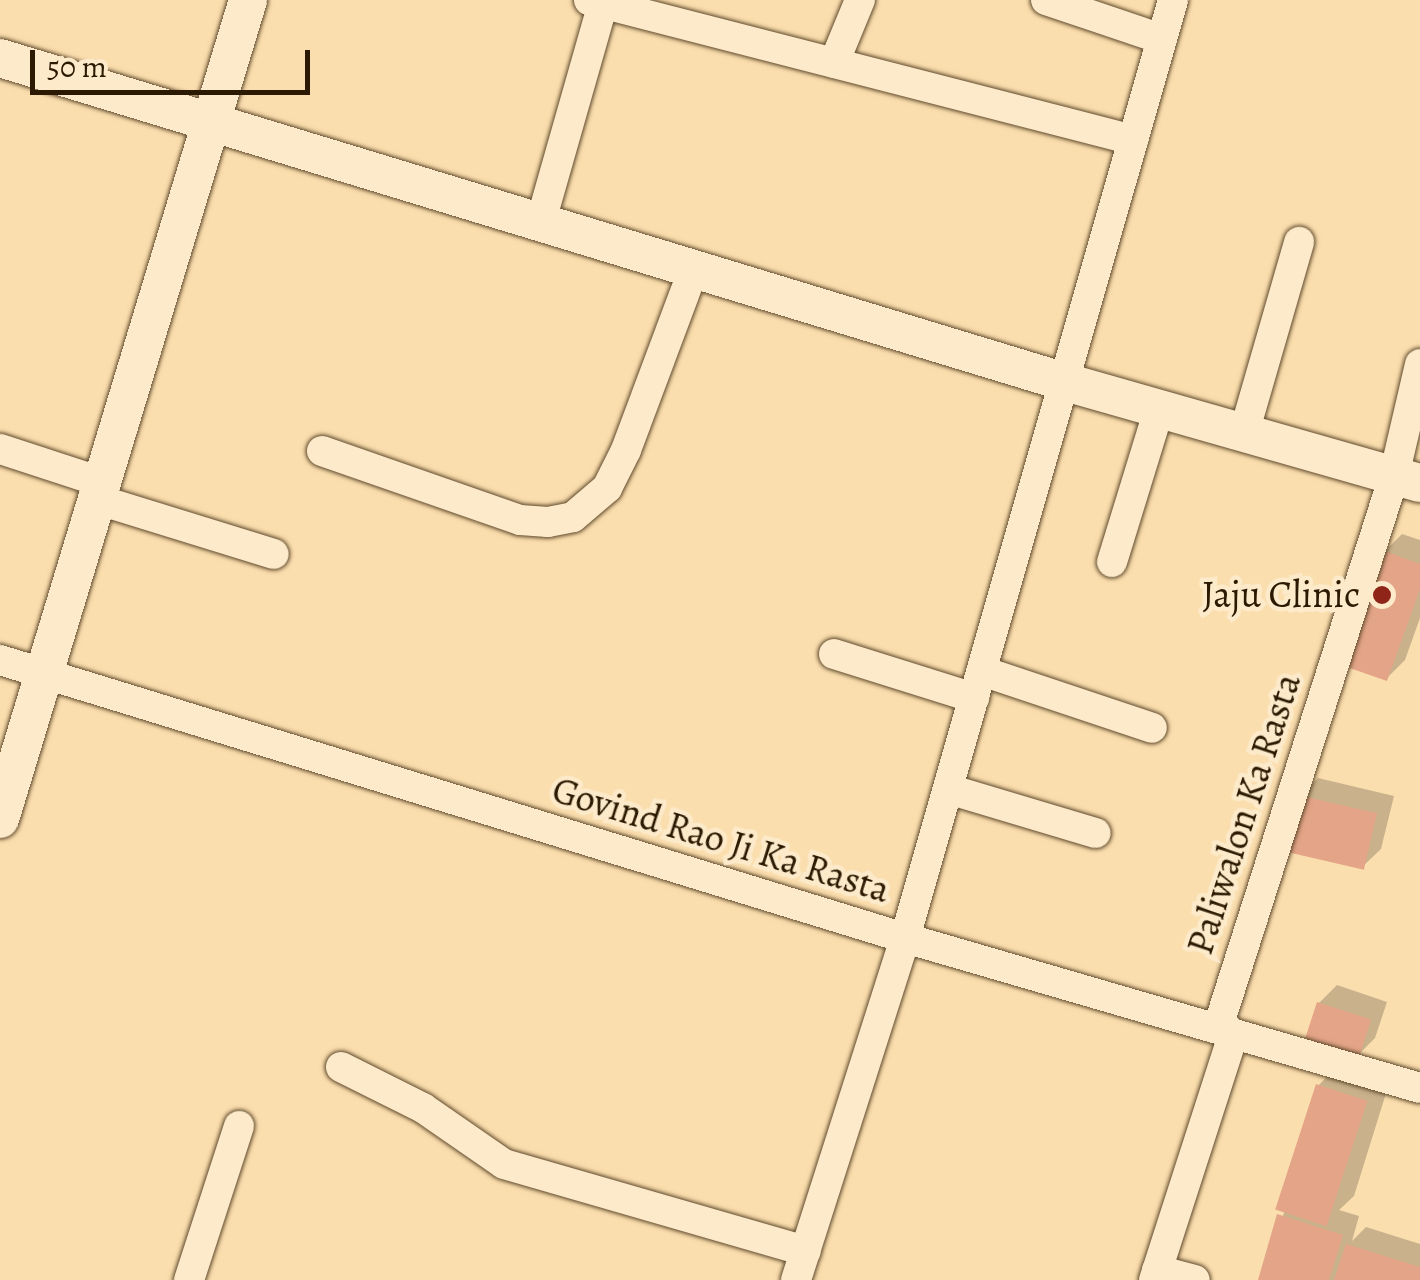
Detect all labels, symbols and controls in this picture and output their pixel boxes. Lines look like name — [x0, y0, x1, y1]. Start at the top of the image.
scale bar — [35, 30, 315, 92]
text: 50 m — [47, 47, 107, 87]
place label: Jaju Clinic — [1202, 572, 1360, 618]
marker: Jaju Clinic — [1369, 582, 1395, 608]
street label: Paliwalon Ka Rasta — [1177, 668, 1311, 960]
street label: Govind Rao Ji Ka Rasta — [547, 767, 895, 913]

